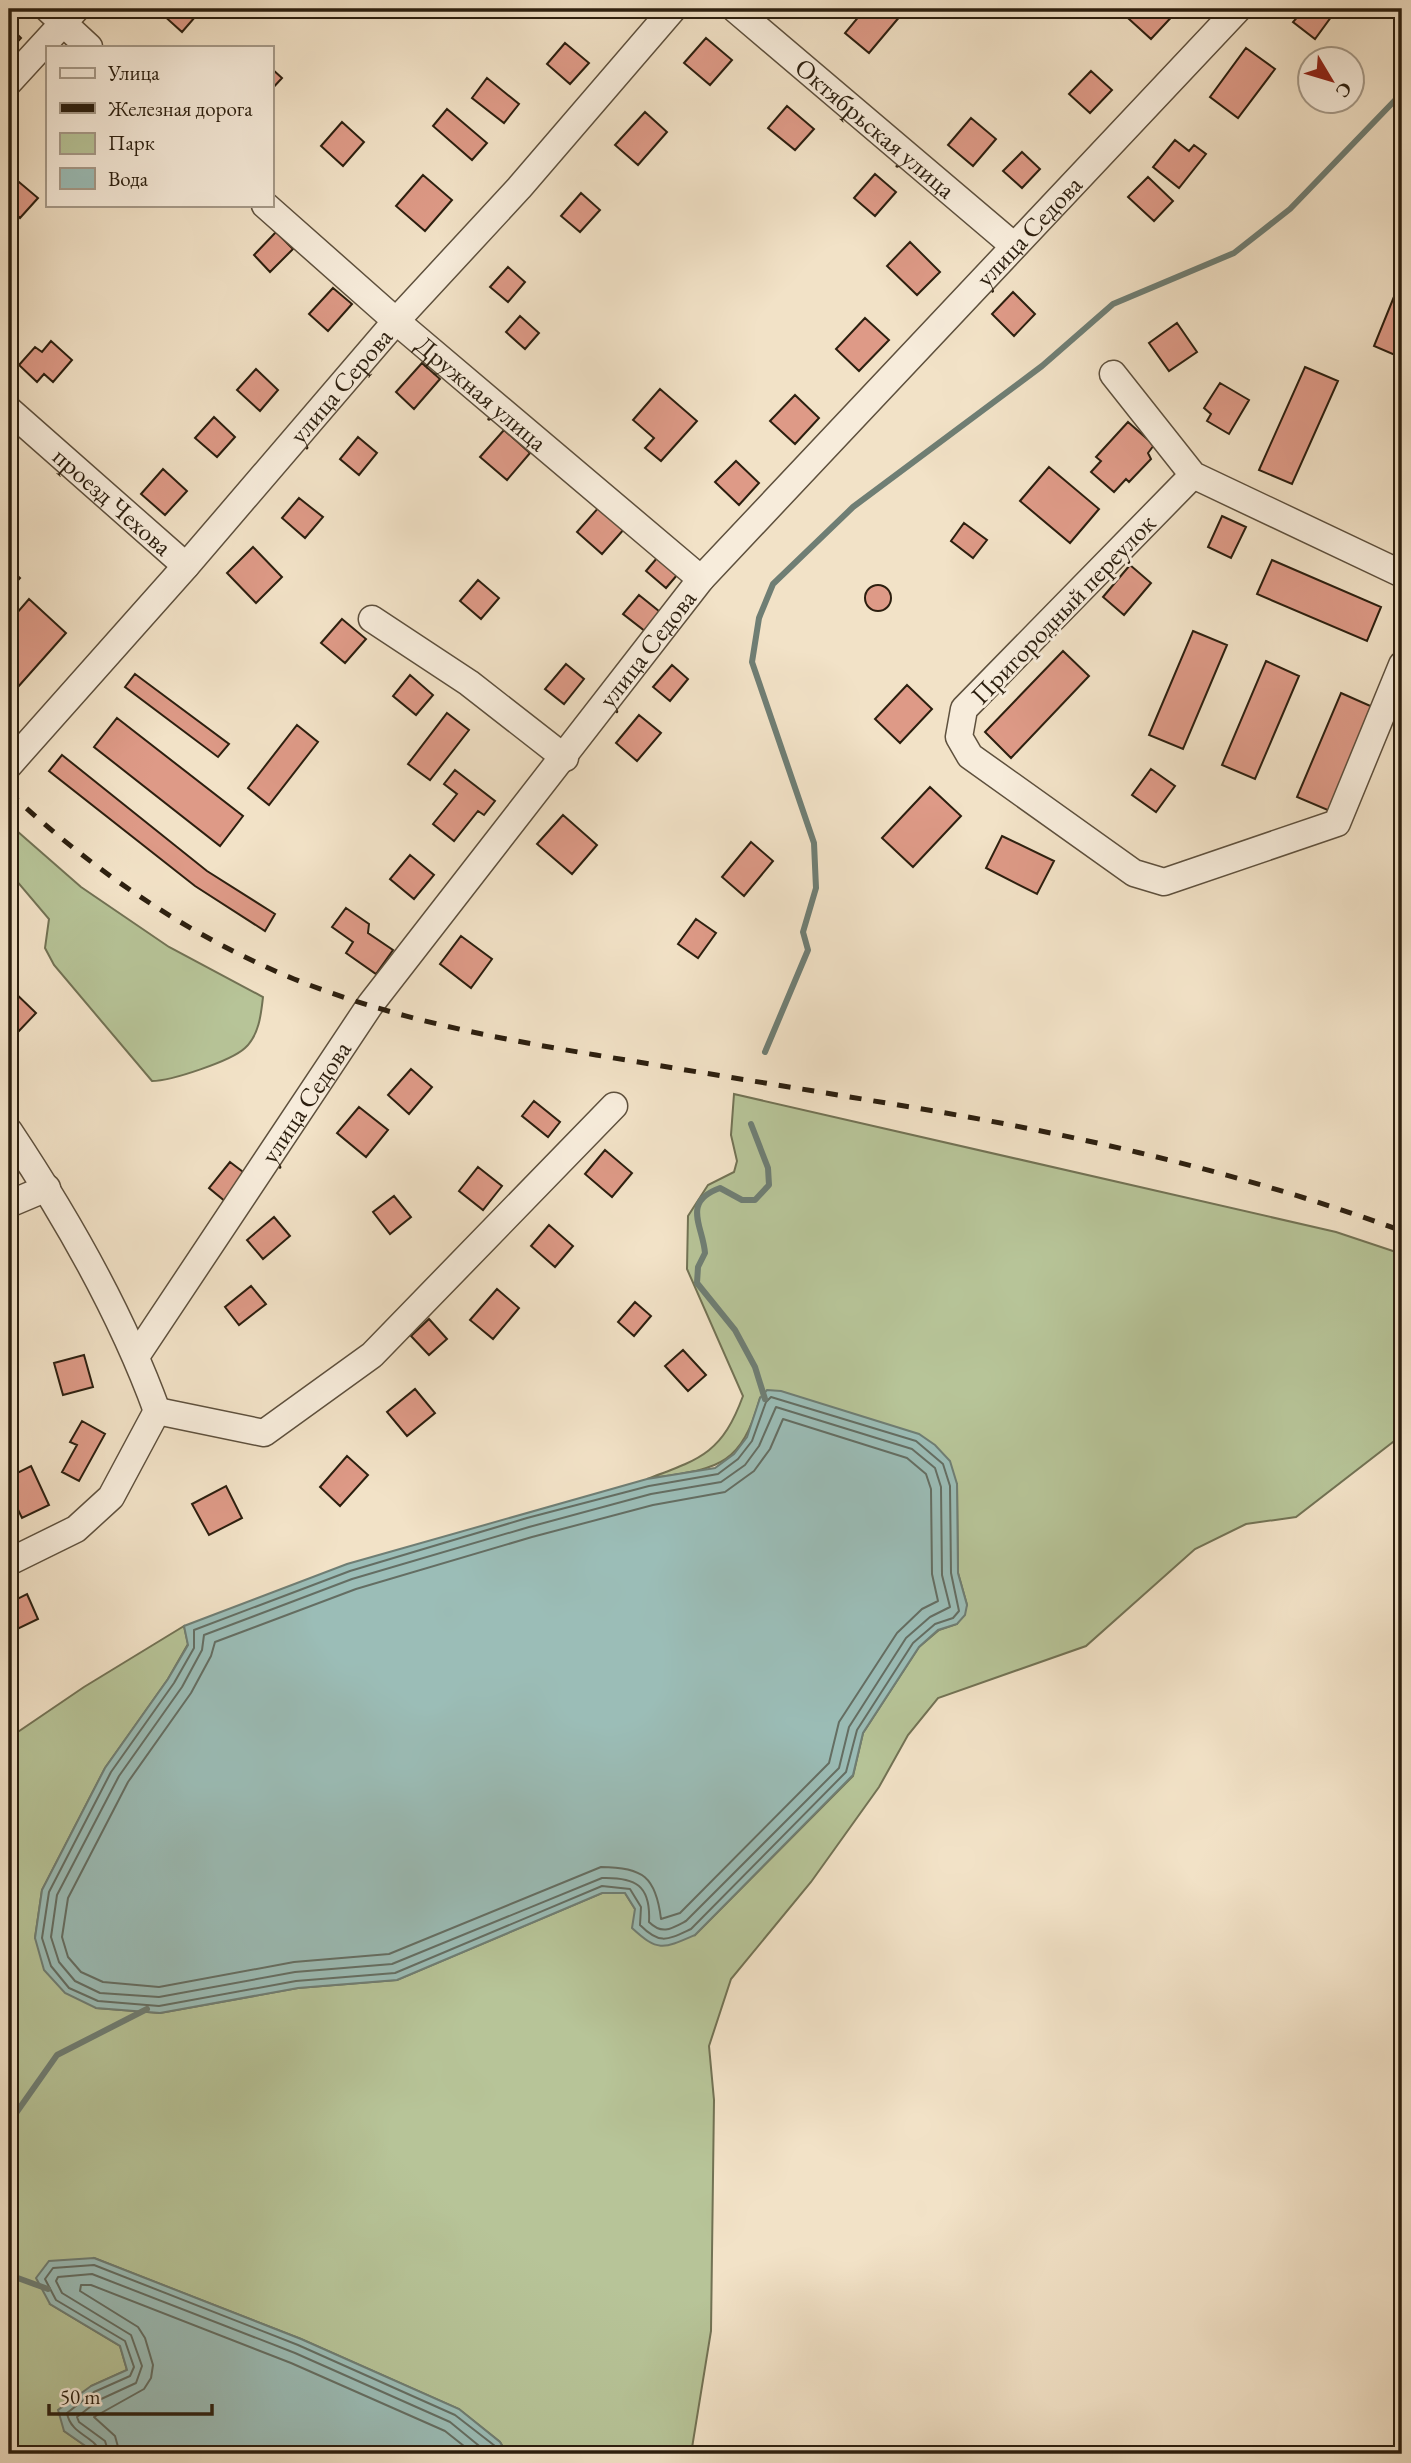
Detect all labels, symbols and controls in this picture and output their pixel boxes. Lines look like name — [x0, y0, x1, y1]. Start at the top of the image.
legend — [46, 46, 273, 206]
north arrow — [1296, 46, 1366, 116]
street label: Октябрьская улица — [788, 50, 963, 206]
text: Улица — [107, 59, 160, 86]
text: С — [1330, 77, 1358, 103]
text: Железная дорога — [107, 95, 253, 122]
text: Парк — [108, 129, 155, 156]
text: Вода — [108, 165, 149, 192]
street label: улица Седова — [968, 168, 1090, 294]
street label: улица Серова — [281, 320, 400, 451]
street label: Дружная улица — [409, 328, 555, 459]
street label: проезд Чехова — [46, 439, 180, 563]
street label: Пригородный переулок — [963, 506, 1163, 711]
street label: улица Седова — [590, 582, 704, 714]
street label: улица Седова — [252, 1033, 359, 1170]
scale bar — [49, 2372, 212, 2416]
text: 50 m — [60, 2383, 101, 2410]

